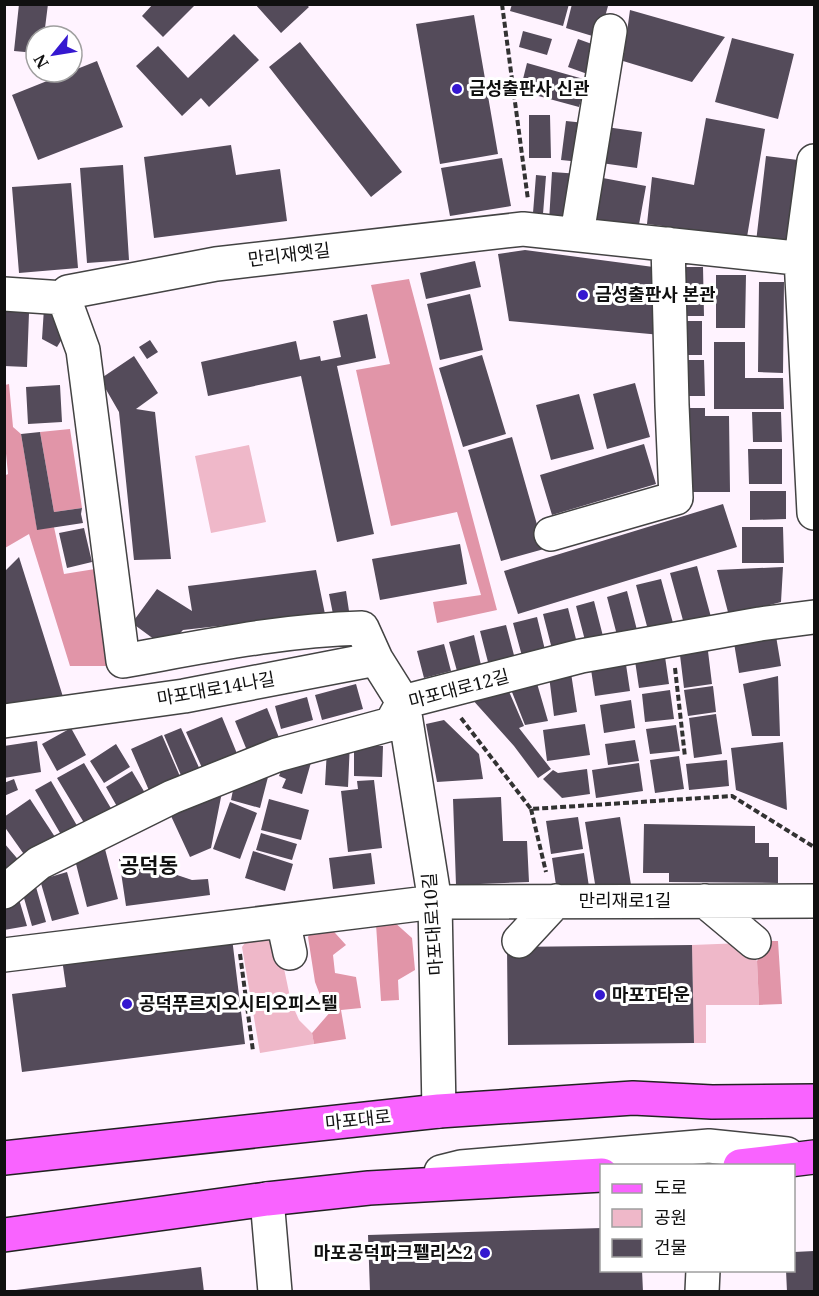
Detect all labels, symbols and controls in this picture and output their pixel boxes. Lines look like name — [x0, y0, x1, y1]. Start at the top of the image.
north arrow — [24, 24, 84, 84]
text: N — [28, 50, 54, 72]
place label: 금성출판사 신관 — [469, 76, 590, 100]
marker: 금성출판사 신관 — [450, 82, 464, 96]
street label: 만리재옛길 — [246, 237, 331, 271]
place label: 금성출판사 본관 — [595, 282, 716, 306]
marker: 금성출판사 본관 — [576, 288, 590, 302]
street label: 마포대로12길 — [406, 663, 512, 713]
street label: 마포대로14나길 — [155, 666, 277, 710]
district label: 공덕동 — [120, 851, 178, 879]
street label: 마포대로10길 — [416, 872, 448, 976]
street label: 만리재로1길 — [579, 888, 671, 912]
place label: 마포T타운 — [612, 982, 690, 1006]
marker: 마포T타운 — [593, 988, 607, 1002]
place label: 공덕푸르지오시티오피스텔 — [139, 991, 338, 1015]
marker: 공덕푸르지오시티오피스텔 — [120, 997, 134, 1011]
street label: 마포대로 — [324, 1104, 392, 1134]
legend — [600, 1164, 795, 1272]
text: 도로 — [654, 1175, 687, 1199]
text: 공원 — [654, 1205, 687, 1229]
text: 건물 — [654, 1235, 687, 1259]
place label: 마포공덕파크펠리스2 — [314, 1240, 473, 1264]
marker: 마포공덕파크펠리스2 — [478, 1246, 492, 1260]

